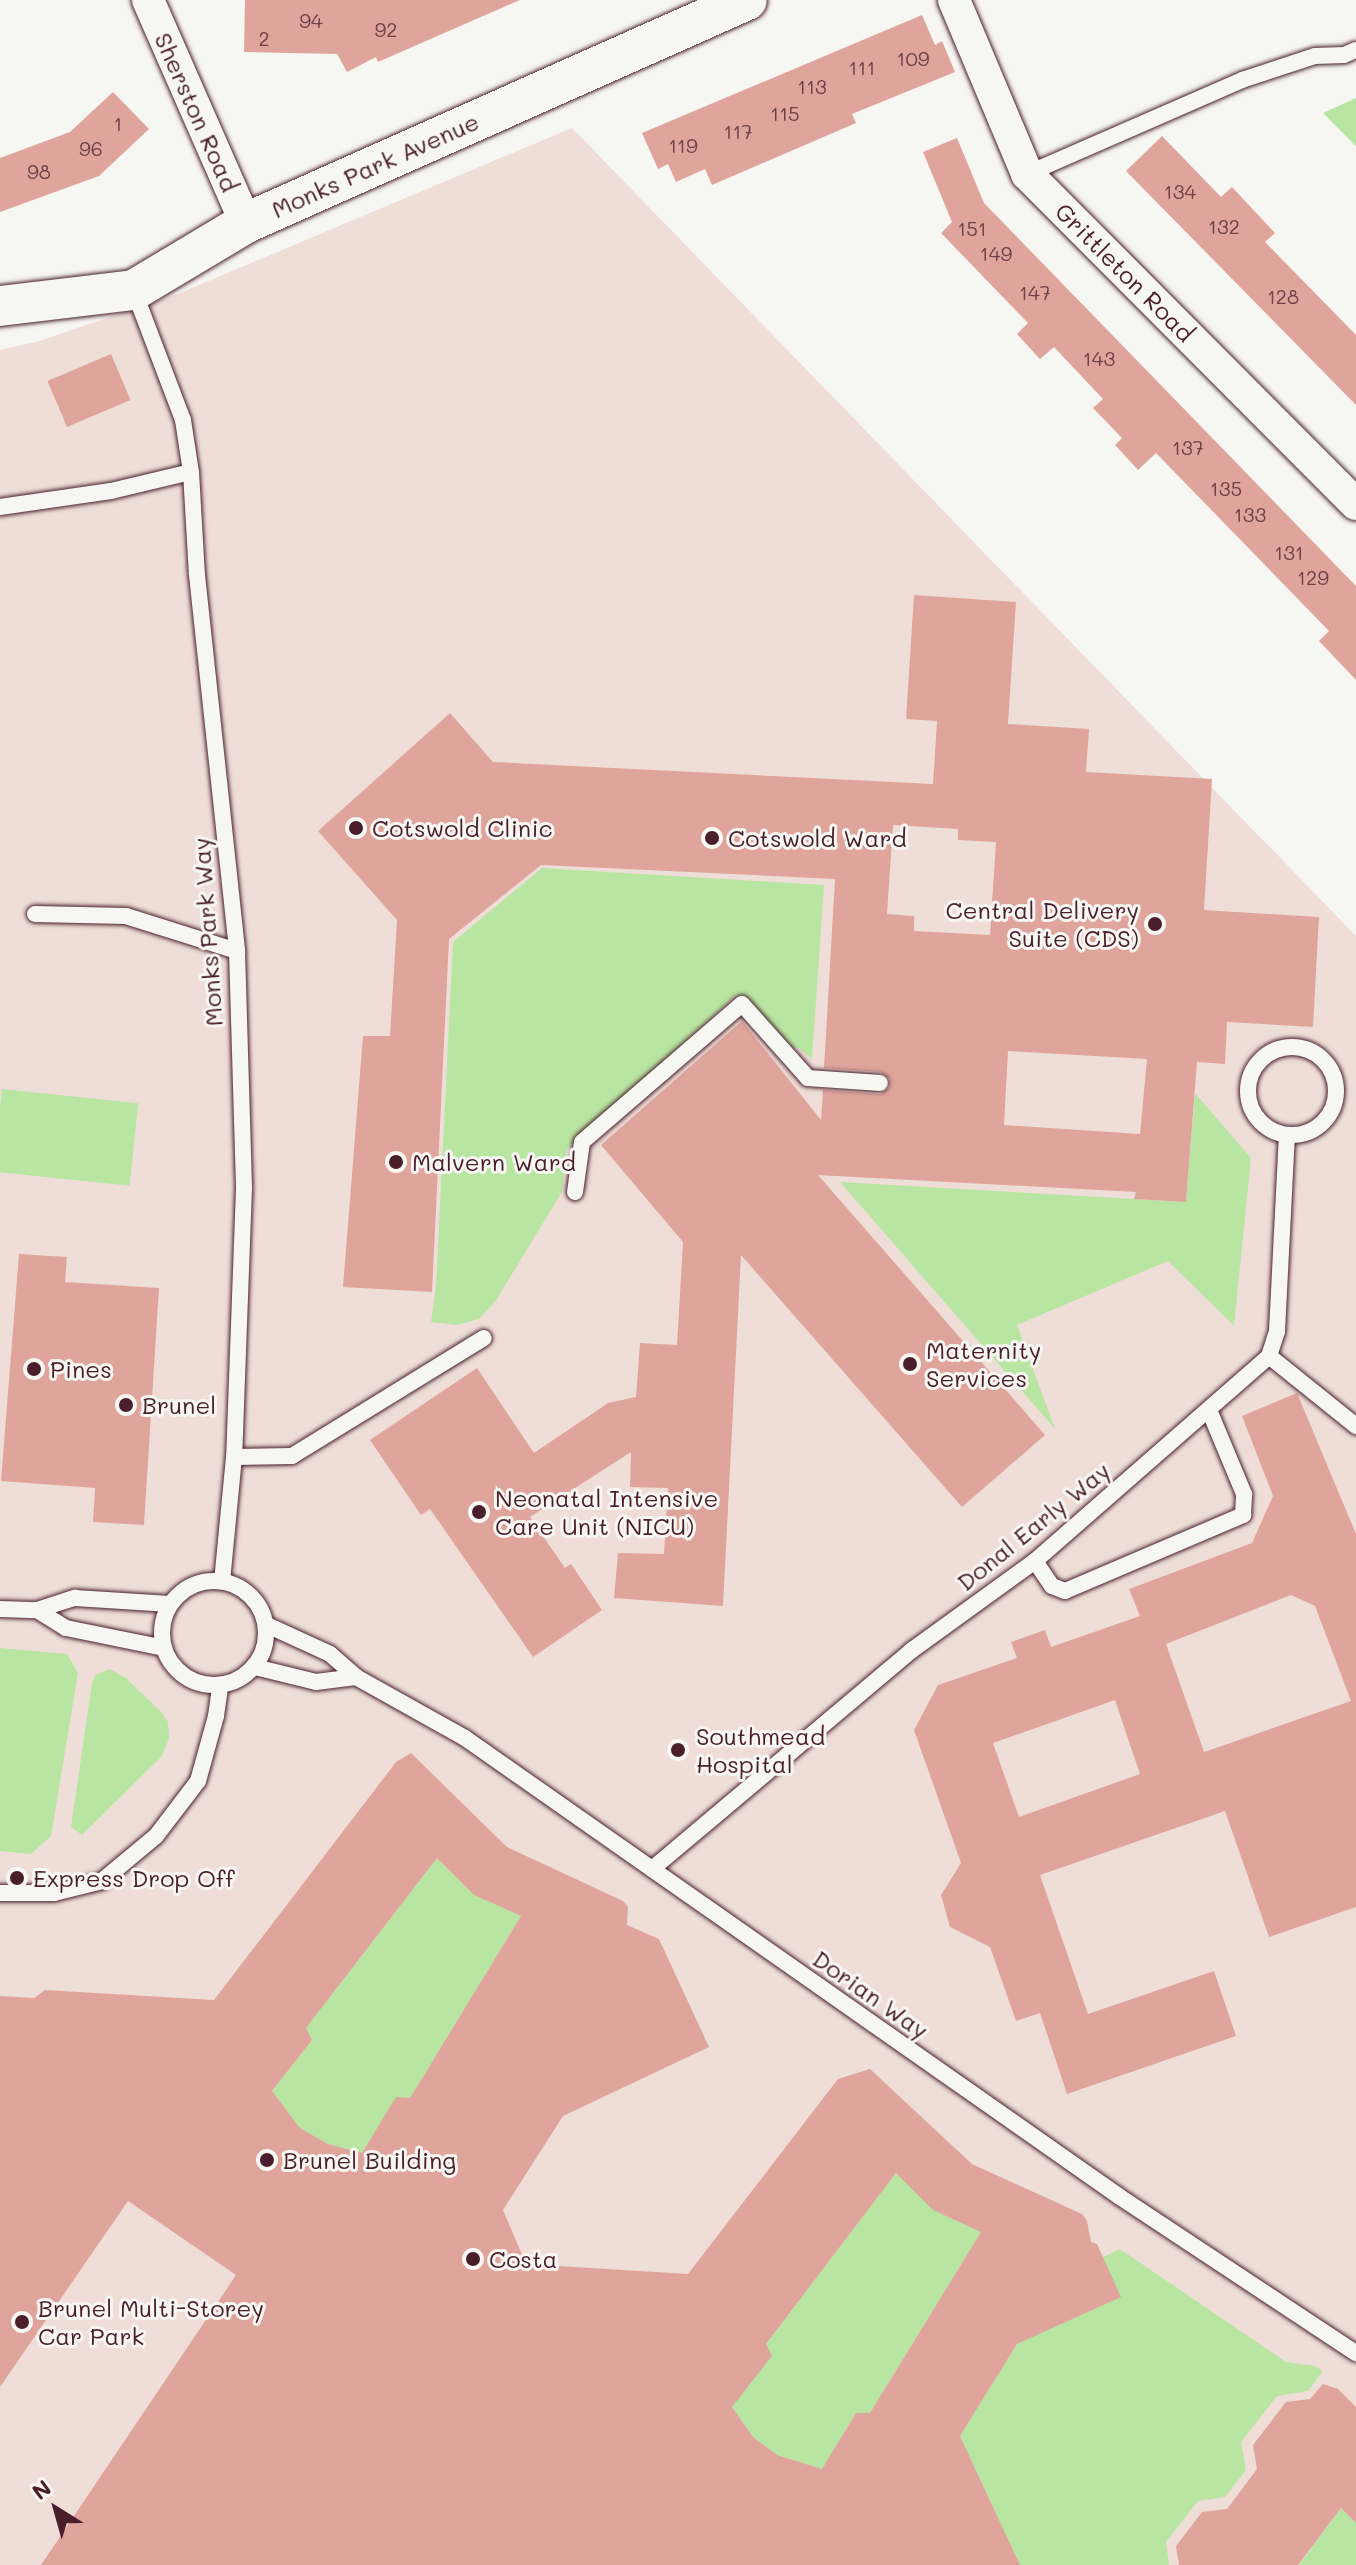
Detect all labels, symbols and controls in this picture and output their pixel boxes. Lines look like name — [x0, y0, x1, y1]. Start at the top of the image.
house number: 94 — [299, 8, 323, 32]
house number: 92 — [375, 17, 397, 41]
house number: 2 — [258, 26, 270, 50]
street label: Sherston Road — [149, 28, 245, 196]
house number: 109 — [896, 46, 930, 70]
house number: 111 — [849, 55, 875, 79]
house number: 113 — [797, 74, 827, 98]
house number: 115 — [770, 101, 800, 125]
street label: Monks Park Avenue — [267, 106, 483, 224]
house number: 1 — [114, 111, 122, 135]
house number: 117 — [724, 119, 752, 143]
house number: 119 — [668, 133, 698, 157]
house number: 96 — [79, 136, 103, 160]
house number: 98 — [27, 159, 51, 183]
house number: 134 — [1164, 179, 1196, 203]
street label: Grittleton Road — [1050, 197, 1200, 347]
house number: 132 — [1208, 214, 1240, 238]
house number: 151 — [957, 216, 987, 240]
house number: 149 — [980, 241, 1012, 265]
house number: 147 — [1019, 280, 1051, 304]
house number: 128 — [1267, 284, 1299, 308]
house number: 143 — [1083, 346, 1115, 370]
house number: 137 — [1172, 435, 1204, 459]
house number: 135 — [1210, 476, 1242, 500]
house number: 133 — [1234, 502, 1266, 526]
house number: 131 — [1274, 540, 1304, 564]
house number: 129 — [1297, 565, 1329, 589]
place label: Cotswold Clinic — [372, 814, 553, 842]
marker: Cotswold Clinic — [347, 819, 365, 837]
place label: Cotswold Ward — [728, 824, 907, 852]
marker: Cotswold Ward — [703, 829, 721, 847]
street label: Monks Park Way — [186, 837, 228, 1027]
place label: Central Delivery Suite (CDS) — [946, 896, 1139, 952]
marker: Central Delivery Suite (CDS) — [1146, 915, 1164, 933]
place label: Malvern Ward — [412, 1148, 576, 1176]
marker: Malvern Ward — [387, 1153, 405, 1171]
place label: Maternity Services — [926, 1336, 1041, 1392]
place label: Pines — [50, 1355, 112, 1383]
marker: Maternity Services — [901, 1355, 919, 1373]
marker: Pines — [25, 1360, 43, 1378]
place label: Brunel — [142, 1391, 216, 1419]
marker: Brunel — [117, 1396, 135, 1414]
street label: Donal Early Way — [951, 1456, 1115, 1596]
place label: Neonatal Intensive Care Unit (NICU) — [495, 1484, 718, 1540]
marker: Neonatal Intensive Care Unit (NICU) — [470, 1503, 488, 1521]
place label: Southmead Hospital — [696, 1722, 825, 1778]
marker: Southmead Hospital — [667, 1739, 689, 1761]
place label: Express Drop Off — [33, 1864, 235, 1892]
marker: Express Drop Off — [8, 1869, 26, 1887]
street label: Dorian Way — [808, 1944, 934, 2044]
place label: Brunel Building — [283, 2146, 456, 2174]
marker: Brunel Building — [258, 2151, 276, 2169]
place label: Costa — [489, 2245, 558, 2273]
marker: Costa — [464, 2250, 482, 2268]
place label: Brunel Multi-Storey Car Park — [38, 2294, 264, 2350]
marker: Brunel Multi-Storey Car Park — [13, 2313, 31, 2331]
north arrow — [16, 2469, 96, 2549]
text: N — [26, 2473, 57, 2506]

